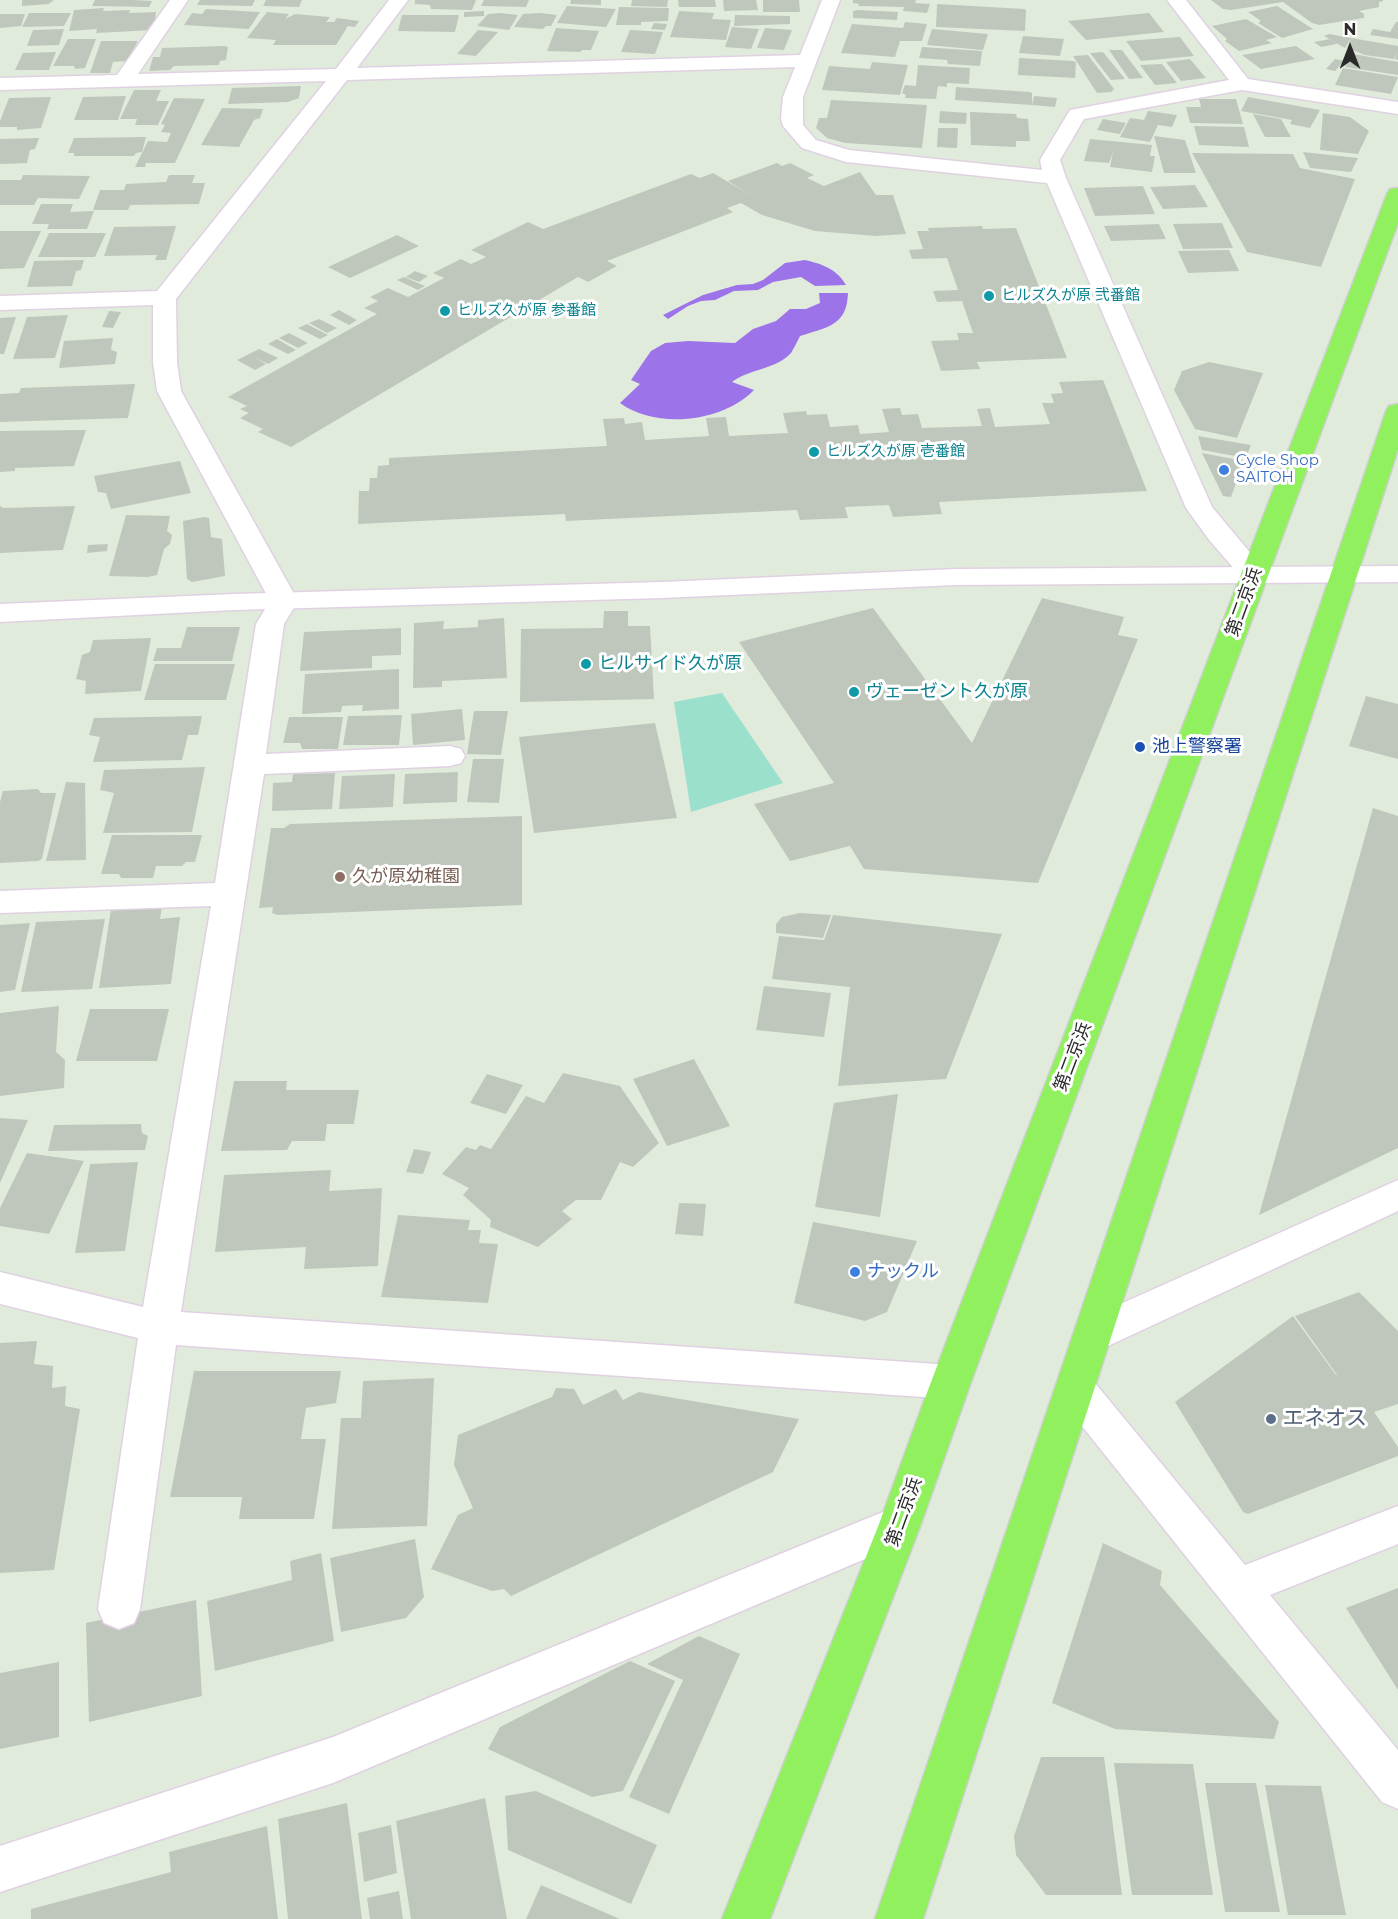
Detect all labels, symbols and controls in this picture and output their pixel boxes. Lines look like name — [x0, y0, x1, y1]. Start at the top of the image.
north arrow — [1320, 18, 1380, 78]
text: N — [1344, 20, 1356, 39]
place label: ヒルズ久が原 弐番館 — [1001, 287, 1140, 305]
marker: ヒルズ久が原 弐番館 — [982, 289, 996, 303]
place label: ヒルズ久が原 参番館 — [457, 302, 596, 320]
marker: ヒルズ久が原 参番館 — [438, 304, 452, 318]
place label: ヒルズ久が原 壱番館 — [826, 443, 965, 461]
marker: ヒルズ久が原 壱番館 — [807, 445, 821, 459]
place label: Cycle Shop SAITOH — [1236, 452, 1319, 487]
marker: Cycle Shop SAITOH — [1217, 463, 1231, 477]
street label: 第二京浜 — [1222, 564, 1266, 640]
place label: ヒルサイド久が原 — [598, 653, 742, 675]
marker: ヒルサイド久が原 — [579, 657, 593, 671]
place label: ヴェーゼント久が原 — [866, 681, 1028, 703]
marker: ヴェーゼント久が原 — [847, 685, 861, 699]
place label: 池上警察署 — [1152, 736, 1242, 758]
marker: 池上警察署 — [1133, 740, 1147, 754]
place label: 久が原幼稚園 — [352, 866, 460, 888]
marker: 久が原幼稚園 — [333, 870, 347, 884]
street label: 第二京浜 — [1050, 1020, 1096, 1094]
place label: ナックル — [867, 1261, 939, 1283]
marker: ナックル — [848, 1265, 862, 1279]
place label: エネオス — [1283, 1406, 1367, 1432]
marker: エネオス — [1264, 1412, 1278, 1426]
street label: 第二京浜 — [882, 1474, 926, 1550]

